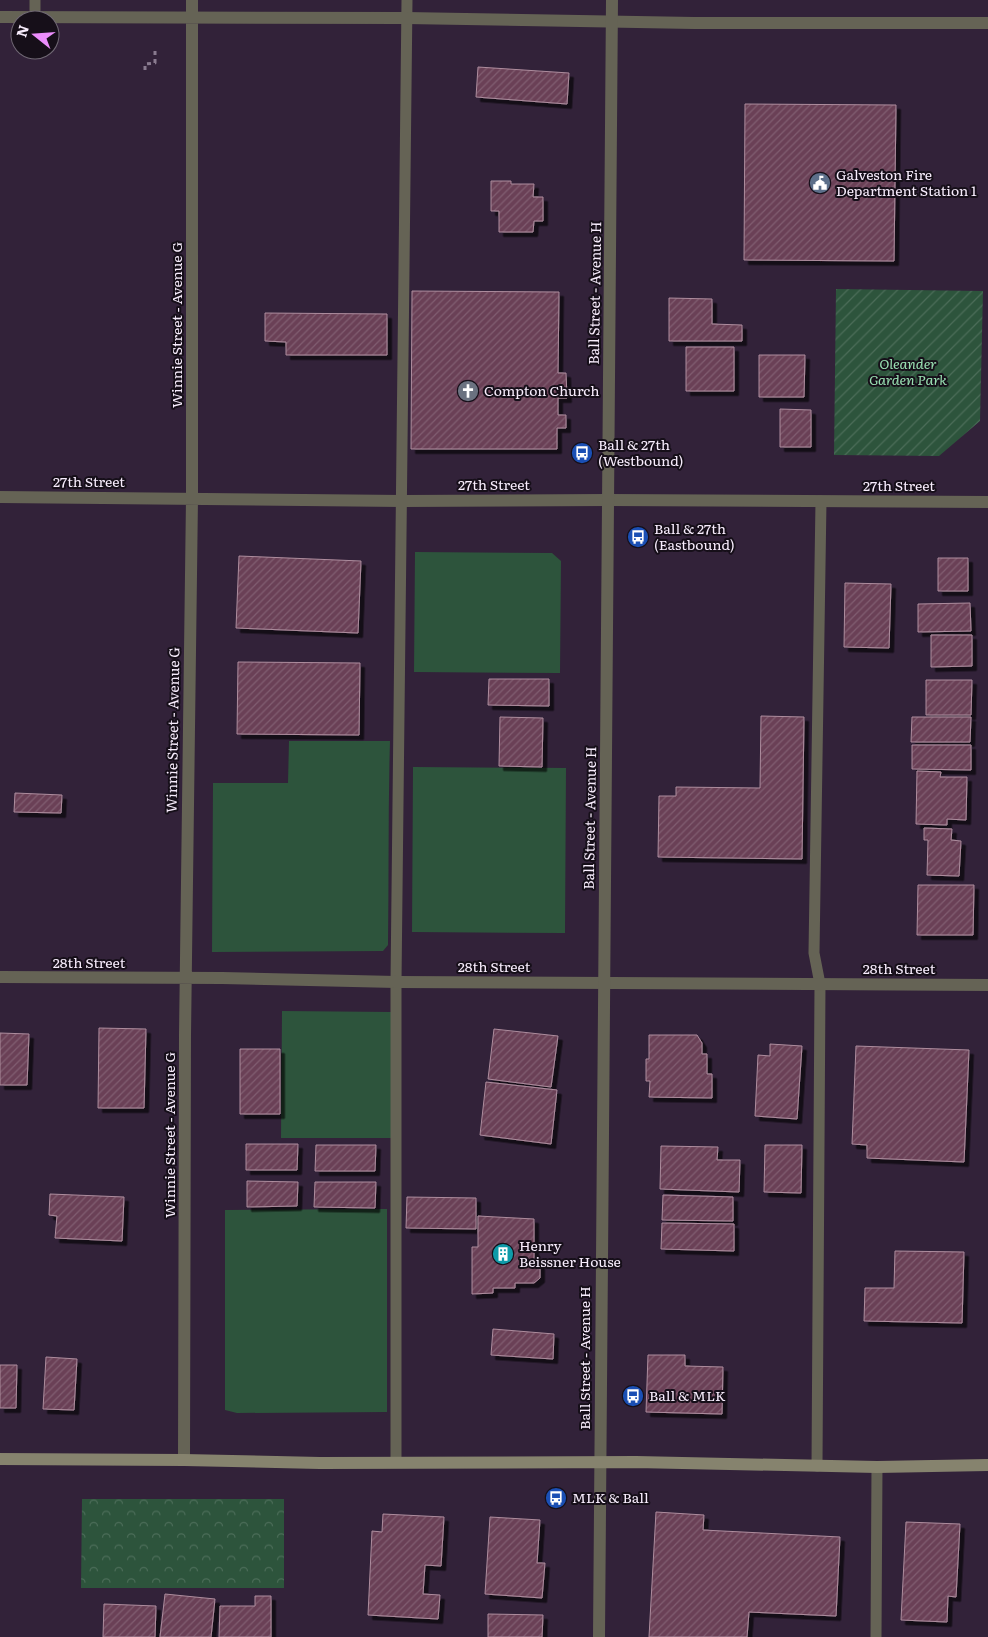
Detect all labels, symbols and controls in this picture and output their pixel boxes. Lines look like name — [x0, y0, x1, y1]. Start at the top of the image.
north arrow — [10, 10, 60, 60]
text: N — [10, 22, 33, 39]
place label: Galveston Fire Department Station 1 — [836, 164, 977, 200]
public building icon: Galveston Fire Department Station 1 — [808, 171, 832, 195]
street label: Ball Street - Avenue H — [583, 221, 605, 365]
street label: Winnie Street - Avenue G — [166, 242, 186, 408]
park label: Oleander Garden Park — [869, 353, 947, 389]
church icon: Compton Church — [456, 379, 480, 403]
place label: Compton Church — [484, 380, 600, 400]
place label: Ball & 27th (Westbound) — [598, 434, 683, 470]
bus stop icon: Ball & 27th (Westbound) — [570, 441, 594, 465]
street label: 27th Street — [53, 471, 125, 491]
street label: 27th Street — [458, 474, 530, 494]
street label: 27th Street — [863, 475, 935, 495]
place label: Ball & 27th (Eastbound) — [654, 518, 735, 554]
bus stop icon: Ball & 27th (Eastbound) — [626, 525, 650, 549]
street label: Winnie Street - Avenue G — [161, 646, 183, 813]
street label: Ball Street - Avenue H — [578, 746, 600, 890]
street label: 28th Street — [53, 952, 126, 972]
street label: 28th Street — [458, 956, 531, 976]
street label: 28th Street — [863, 958, 936, 978]
street label: Winnie Street - Avenue G — [159, 1052, 179, 1218]
place label: Henry Beissner House — [519, 1235, 621, 1271]
building icon: Henry Beissner House — [491, 1242, 515, 1266]
street label: Ball Street - Avenue H — [574, 1286, 594, 1430]
bus stop icon: Ball & MLK — [621, 1384, 645, 1408]
place label: Ball & MLK — [649, 1385, 726, 1405]
bus stop icon: MLK & Ball — [544, 1486, 568, 1510]
place label: MLK & Ball — [572, 1487, 649, 1507]

